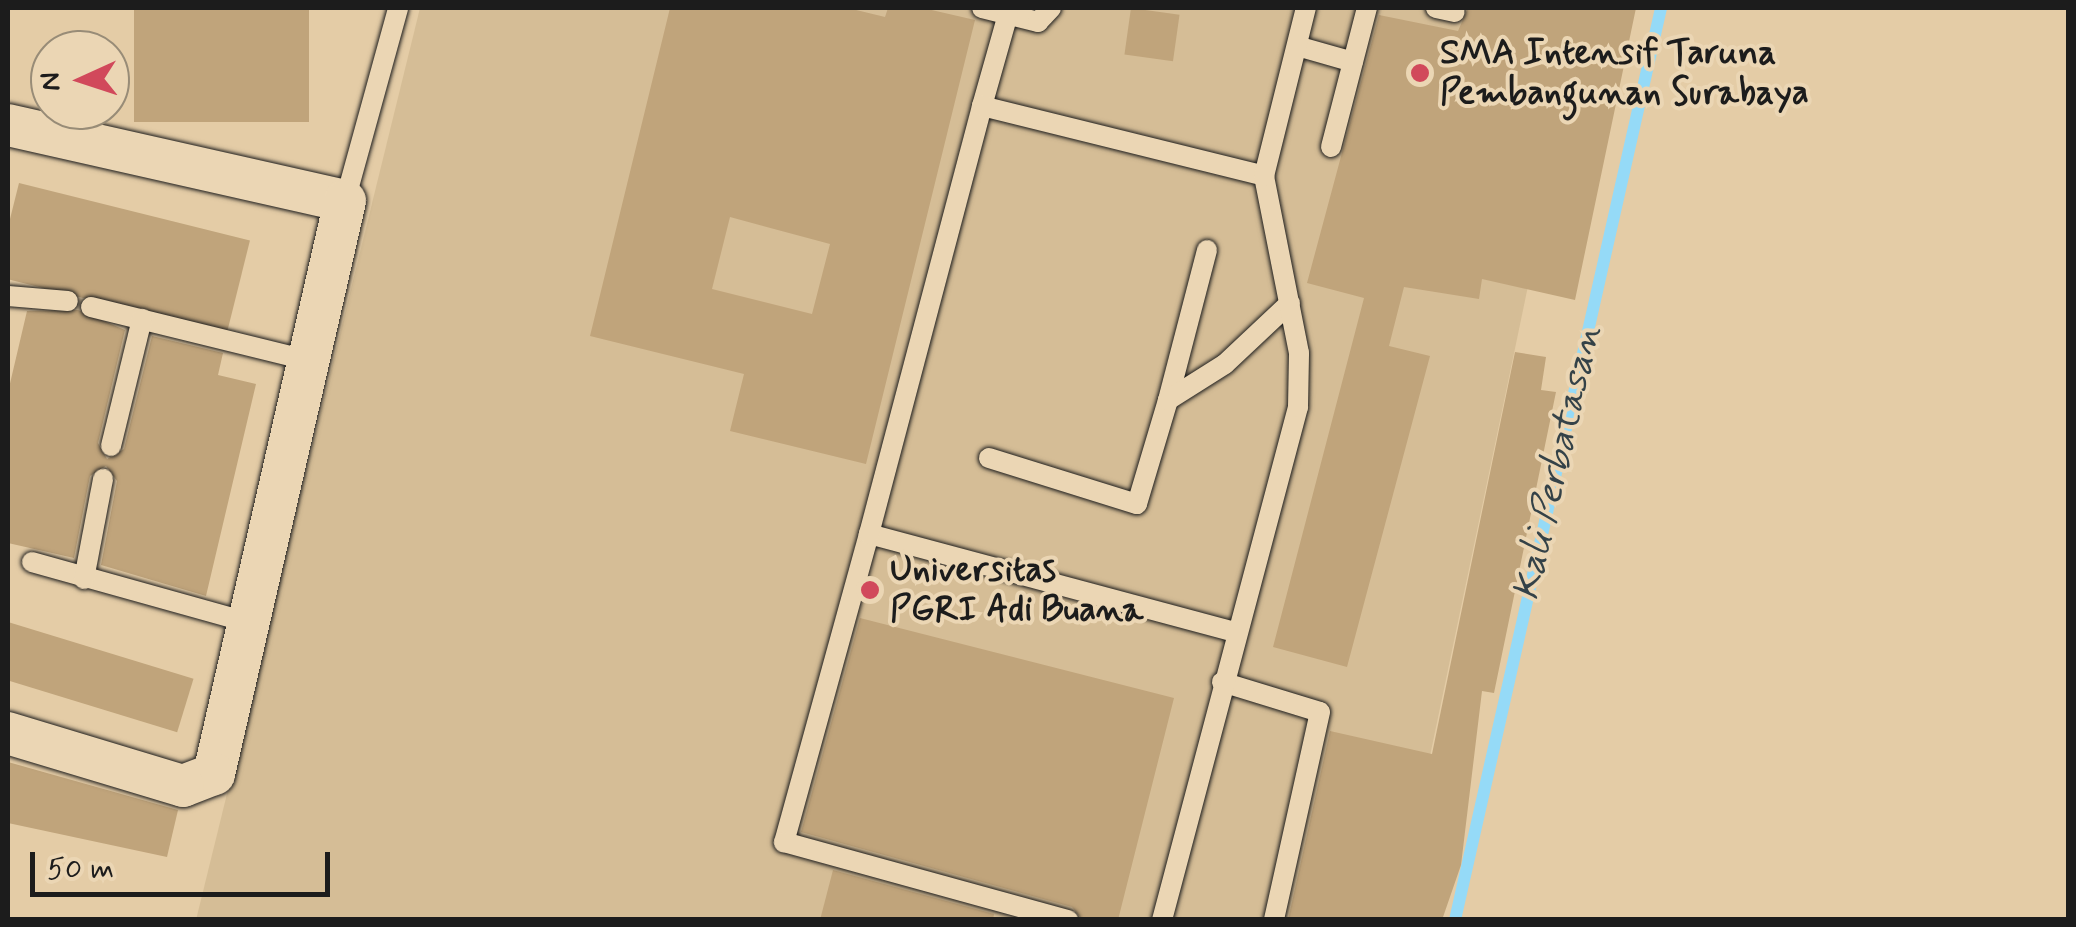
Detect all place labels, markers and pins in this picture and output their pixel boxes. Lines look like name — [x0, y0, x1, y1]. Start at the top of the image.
place label: SMA Intensif Taruna Pembangunan Surabaya — [1440, 32, 1812, 114]
marker: SMA Intensif Taruna Pembangunan Surabaya — [1409, 62, 1431, 84]
place label: Universitas PGRI Adi Buana — [890, 549, 1137, 631]
marker: Universitas PGRI Adi Buana — [859, 579, 881, 601]

